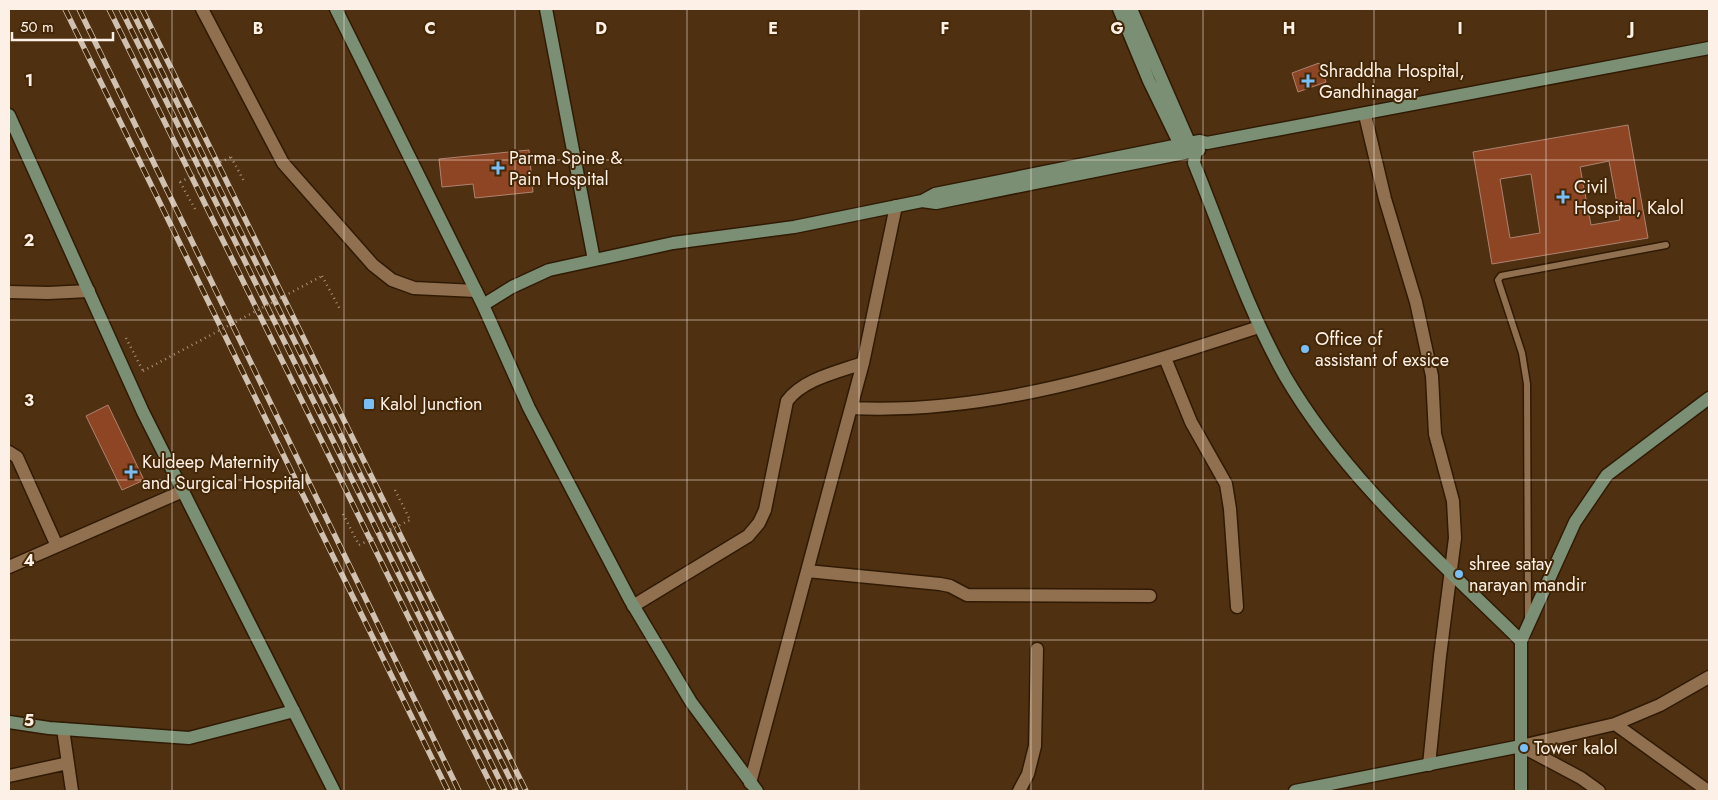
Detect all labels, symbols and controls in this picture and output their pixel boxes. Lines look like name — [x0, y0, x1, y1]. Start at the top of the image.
scale bar — [12, 10, 114, 42]
text: 50 m — [20, 16, 54, 38]
text: B — [253, 17, 263, 40]
text: C — [424, 17, 436, 40]
text: D — [595, 17, 607, 40]
text: E — [768, 17, 778, 40]
text: F — [941, 17, 949, 40]
text: G — [1110, 17, 1124, 40]
text: H — [1283, 17, 1295, 40]
text: I — [1457, 17, 1463, 40]
text: J — [1626, 17, 1635, 40]
place label: Shraddha Hospital, Gandhinagar — [1319, 58, 1465, 105]
text: 1 — [25, 69, 33, 92]
marker: Shraddha Hospital, Gandhinagar — [1301, 74, 1315, 88]
place label: Parma Spine & Pain Hospital — [509, 145, 622, 192]
marker: Parma Spine & Pain Hospital — [491, 161, 505, 175]
place label: Civil Hospital, Kalol — [1574, 174, 1684, 221]
marker: Civil Hospital, Kalol — [1556, 190, 1570, 204]
text: 2 — [24, 229, 34, 252]
place label: Office of assistant of exsice — [1315, 326, 1449, 373]
marker: Office of assistant of exsice — [1299, 343, 1311, 355]
text: 3 — [24, 389, 34, 412]
place label: Kalol Junction — [380, 391, 482, 417]
marker: Kalol Junction — [362, 397, 376, 411]
place label: Kuldeep Maternity and Surgical Hospital — [142, 449, 305, 496]
marker: Kuldeep Maternity and Surgical Hospital — [124, 465, 138, 479]
text: 4 — [23, 549, 35, 572]
place label: shree satay narayan mandir — [1469, 551, 1587, 598]
marker: shree satay narayan mandir — [1453, 568, 1465, 580]
text: 5 — [24, 709, 34, 732]
place label: Tower kalol — [1534, 735, 1618, 761]
marker: Tower kalol — [1518, 742, 1530, 754]

